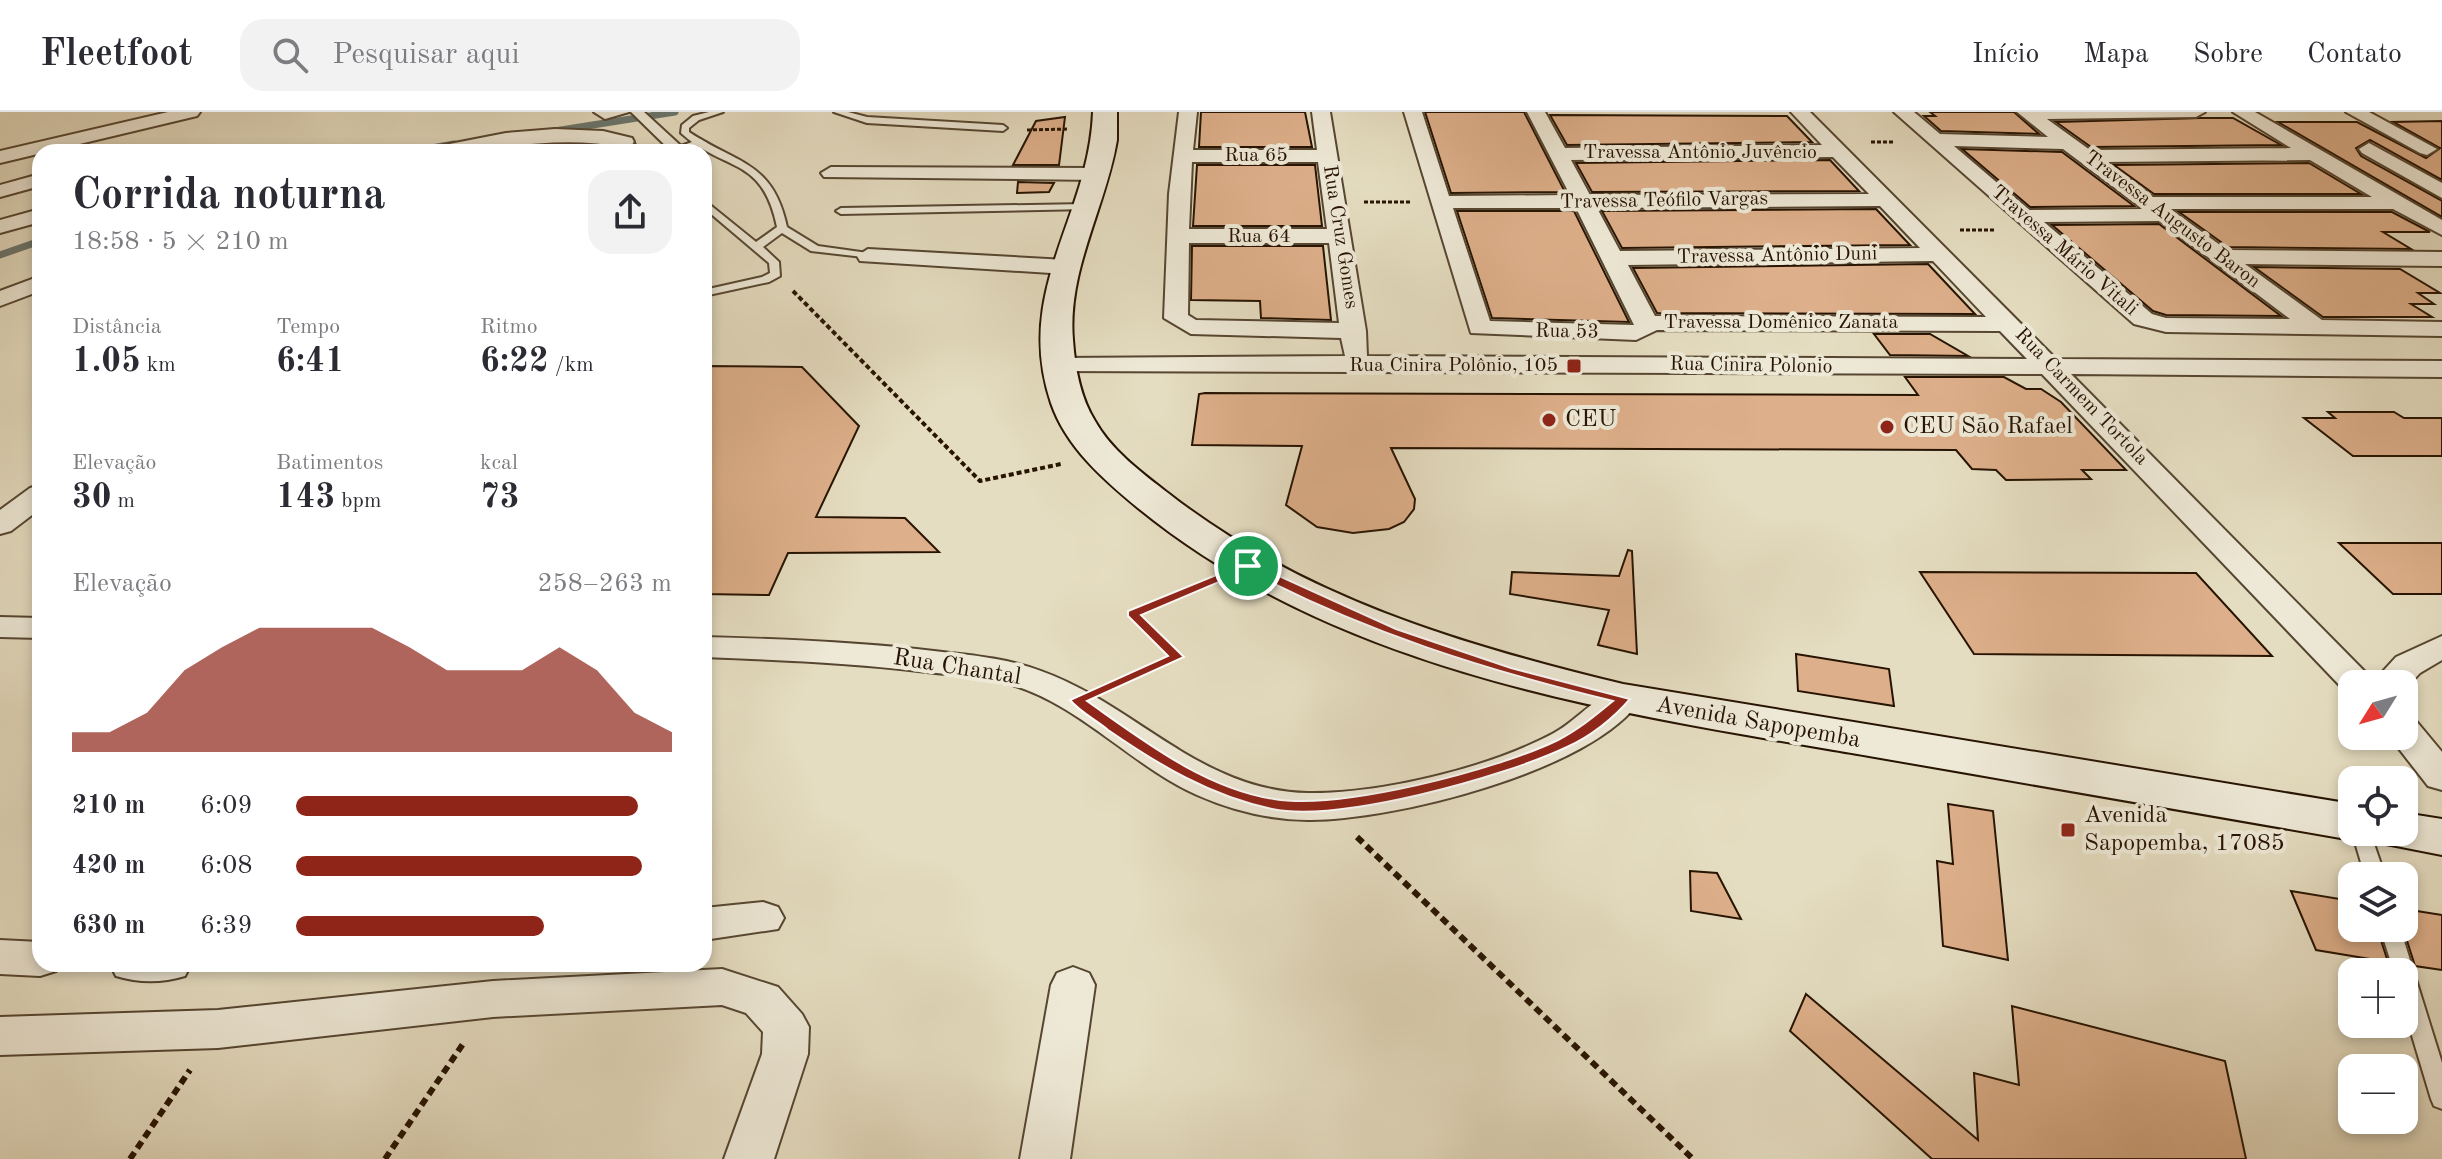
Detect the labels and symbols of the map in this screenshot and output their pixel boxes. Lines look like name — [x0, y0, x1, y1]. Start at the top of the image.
street label: Travessa Antônio Juvêncio — [1583, 143, 1817, 163]
street label: Rua 65 — [1224, 146, 1288, 166]
street label: Travessa Augusto Baron — [2080, 147, 2264, 293]
street label: Rua Cruz Gomes — [1319, 164, 1361, 310]
street label: Travessa Mário Vitali — [1987, 182, 2141, 320]
street label: Travessa Teófilo Vargas — [1560, 189, 1768, 213]
street label: Rua 64 — [1227, 227, 1291, 247]
street label: Travessa Antônio Duni — [1677, 244, 1877, 268]
street label: Travessa Domênico Zanata — [1664, 313, 1899, 333]
street label: Rua 53 — [1535, 321, 1599, 343]
street label: Rua Carmem Tortola — [2011, 325, 2151, 469]
street label: Rua Cinira Polonio — [1669, 355, 1833, 377]
place label: Rua Cinira Polônio, 105 — [1349, 356, 1558, 376]
marker: Rua Cinira Polônio, 105 — [1565, 357, 1583, 375]
place label: CEU — [1565, 408, 1617, 432]
marker: CEU — [1540, 411, 1558, 429]
place label: CEU São Rafael — [1903, 415, 2073, 439]
marker: CEU São Rafael — [1878, 418, 1896, 436]
pin — [1214, 532, 1282, 600]
street label: Rua Chantal — [891, 646, 1023, 690]
north arrow — [2338, 670, 2418, 750]
street label: Avenida Sapopemba — [1654, 693, 1862, 753]
place label: Avenida Sapopemba, 17085 — [2084, 804, 2285, 856]
marker: Avenida Sapopemba, 17085 — [2059, 821, 2077, 839]

